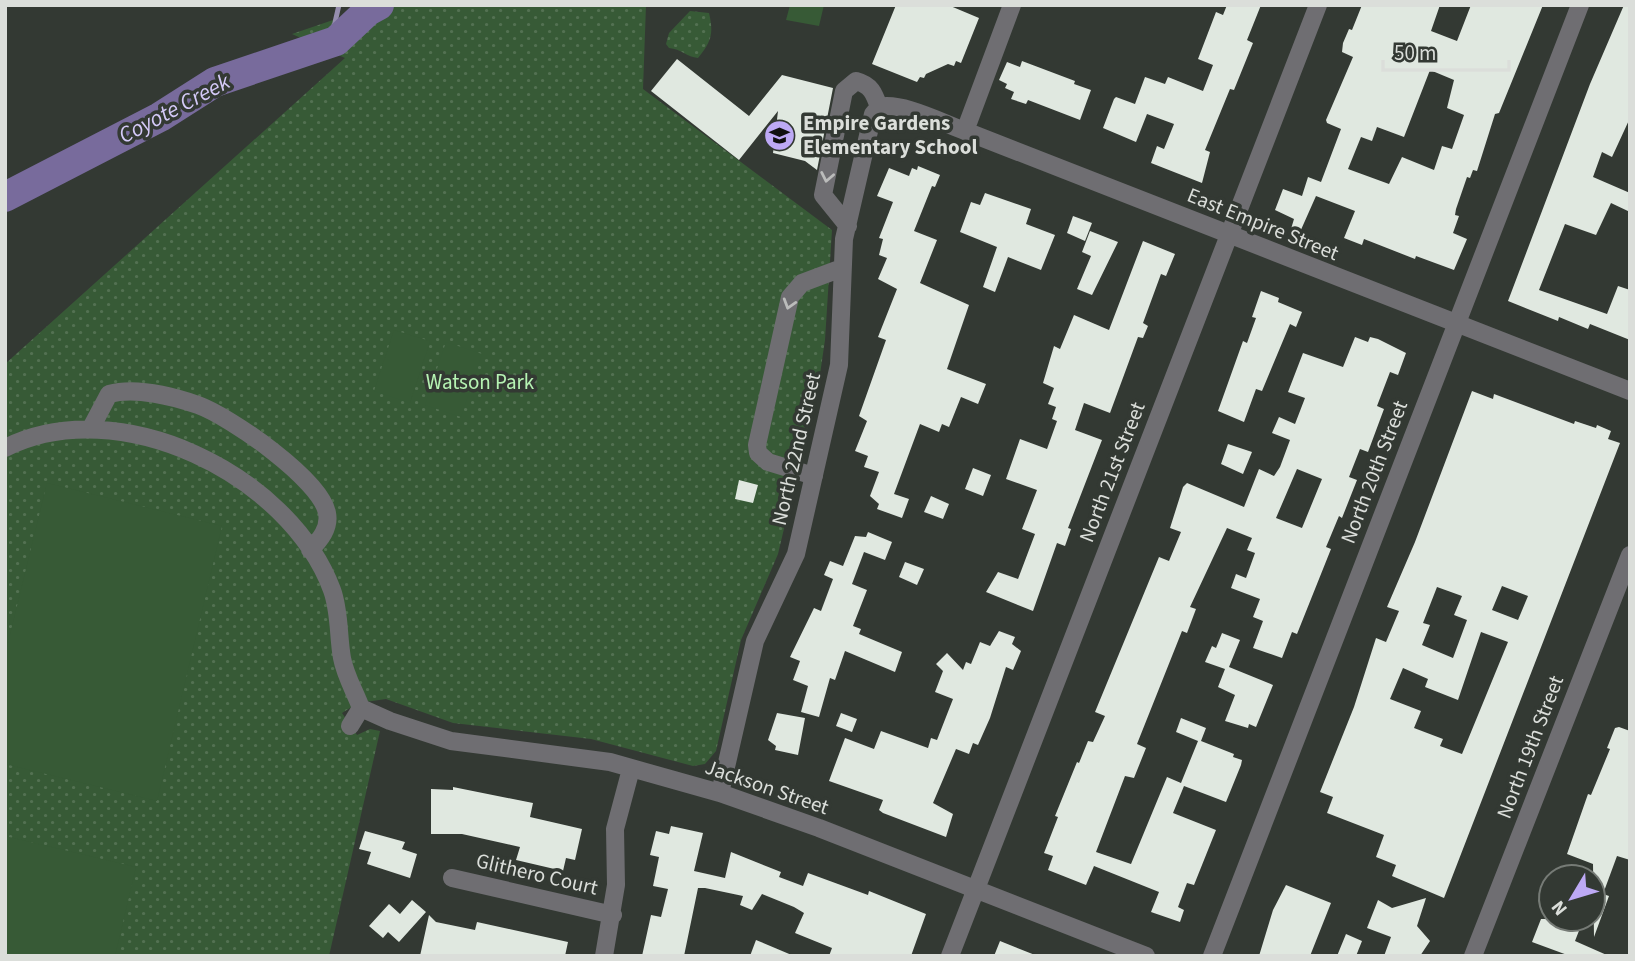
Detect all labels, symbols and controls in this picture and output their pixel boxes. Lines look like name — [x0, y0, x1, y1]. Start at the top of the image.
scale bar — [1383, 28, 1509, 72]
text: 50 m — [1394, 38, 1436, 68]
water label: Coyote Creek — [112, 65, 237, 152]
place label: Empire Gardens Elementary School — [803, 108, 977, 162]
school or university icon: Empire Gardens Elementary School — [763, 118, 797, 152]
one-way arrow — [820, 171, 835, 183]
street label: East Empire Street — [1183, 180, 1343, 268]
one-way arrow — [783, 298, 798, 310]
park label: Watson Park — [426, 367, 535, 397]
street label: North 22nd Street — [764, 370, 828, 528]
street label: North 20th Street — [1333, 396, 1415, 548]
street label: North 21st Street — [1071, 397, 1153, 547]
street label: North 19th Street — [1489, 671, 1571, 823]
street label: Jackson Street — [701, 752, 833, 822]
street label: Glithero Court — [473, 845, 601, 903]
north arrow — [1537, 863, 1607, 933]
text: N — [1545, 894, 1574, 921]

